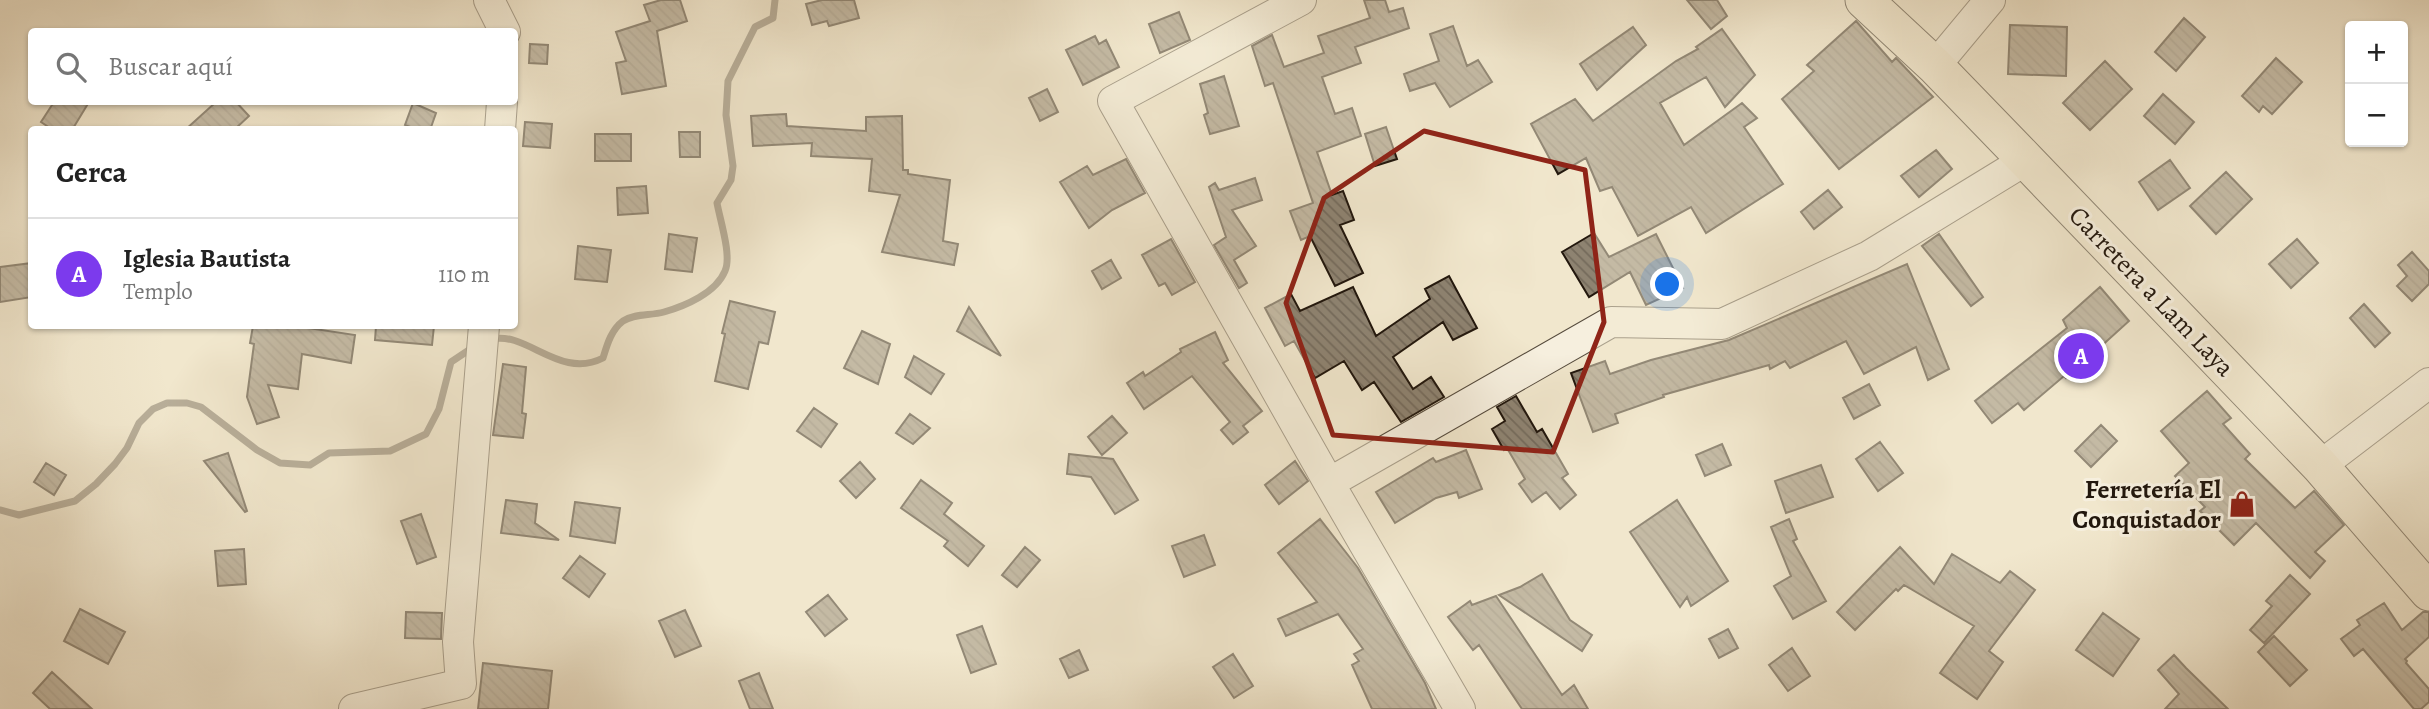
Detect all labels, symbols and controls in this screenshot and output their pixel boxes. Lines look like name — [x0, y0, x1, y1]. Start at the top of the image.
map controls — [2345, 21, 2408, 147]
button: + — [2345, 21, 2408, 84]
search box — [28, 28, 518, 105]
icon: search — [52, 48, 90, 86]
text: Buscar aquí — [108, 49, 233, 84]
button: − — [2345, 84, 2408, 147]
text: Cerca — [56, 152, 127, 192]
street label: Carretera a Lam Laya — [2061, 199, 2242, 384]
text: Iglesia Bautista — [123, 241, 291, 276]
text: A — [72, 259, 86, 290]
text: 110 m — [438, 259, 490, 290]
your location — [1650, 267, 1684, 301]
text: Templo — [123, 276, 193, 307]
pin: A — [2058, 330, 2104, 382]
place label: Ferretería El Conquistador — [2072, 472, 2221, 537]
shop icon: Ferretería El Conquistador — [2227, 489, 2257, 519]

